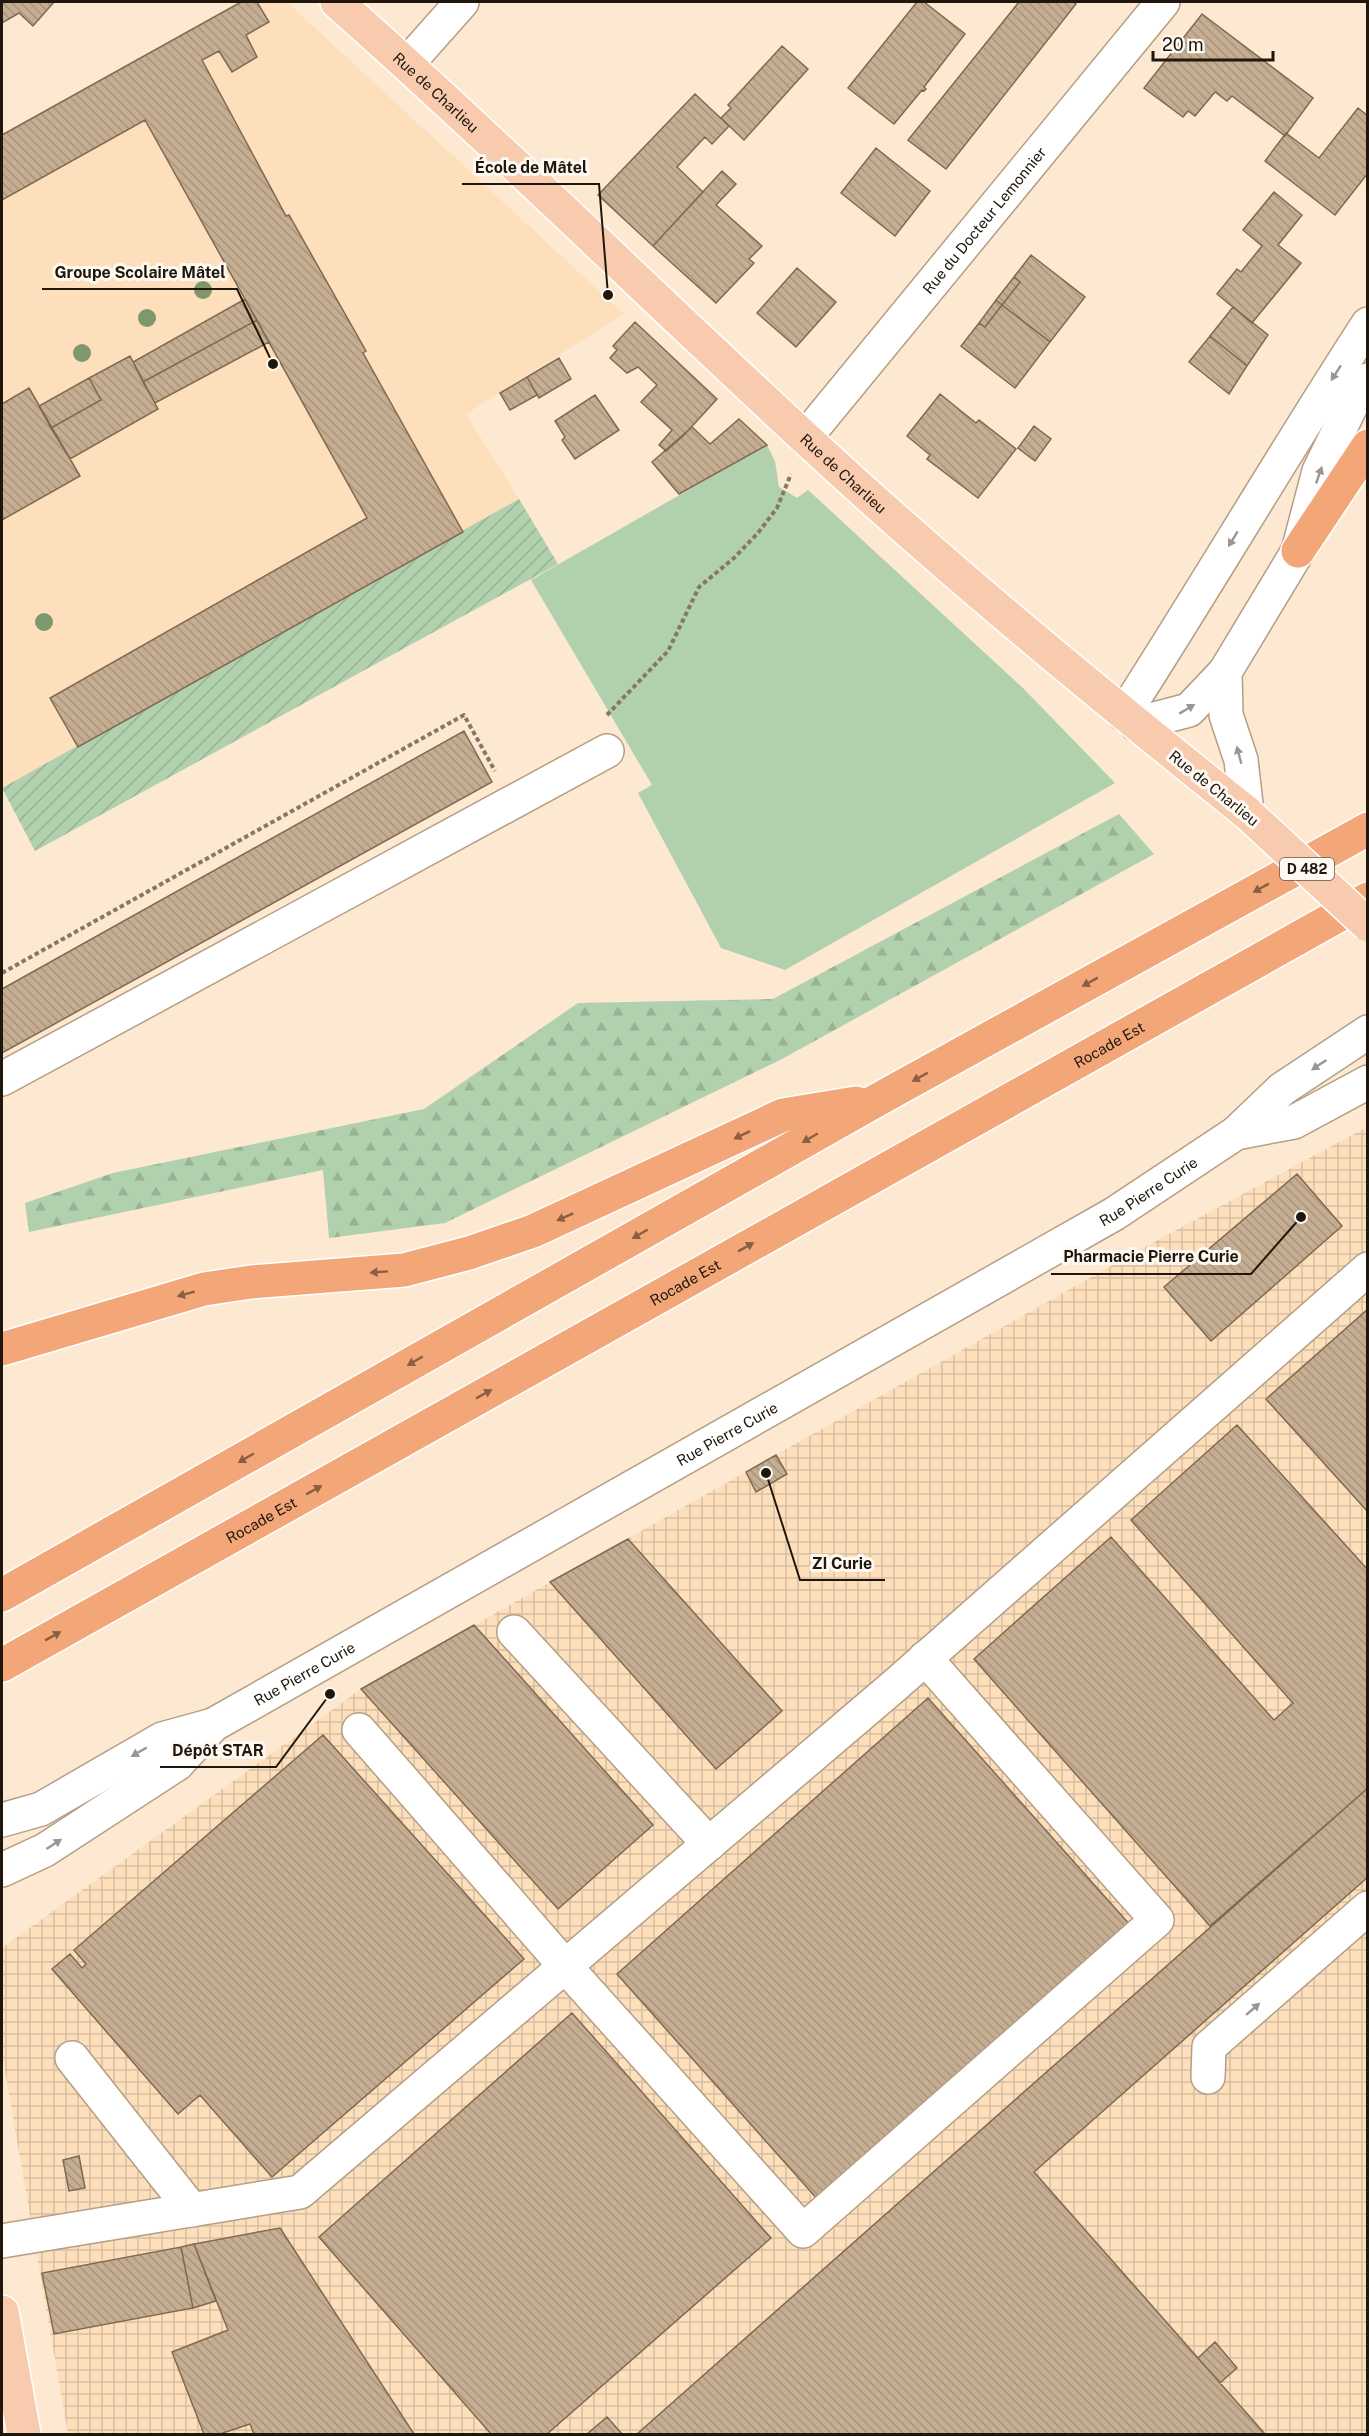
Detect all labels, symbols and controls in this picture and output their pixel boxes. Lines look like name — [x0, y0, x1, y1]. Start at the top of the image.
scale bar — [1153, 24, 1273, 62]
text: 20 m — [1162, 34, 1204, 55]
street label: Rue de Charlieu — [390, 48, 483, 136]
street label: Rue du Docteur Lemonnier — [919, 143, 1049, 297]
callout: École de Mâtel — [462, 150, 599, 184]
text: École de Mâtel — [475, 157, 587, 177]
callout: Groupe Scolaire Mâtel — [42, 255, 237, 289]
text: Groupe Scolaire Mâtel — [54, 263, 226, 282]
one-way arrow — [1330, 365, 1341, 381]
street label: Rue de Charlieu — [797, 430, 890, 517]
one-way arrow — [1315, 466, 1325, 484]
one-way arrow — [1228, 531, 1239, 547]
one-way arrow — [1179, 703, 1195, 714]
one-way arrow — [1234, 746, 1243, 764]
street label: Rue de Charlieu — [1166, 747, 1262, 829]
road number: D 482 — [1280, 858, 1334, 880]
one-way arrow — [1252, 883, 1269, 893]
one-way arrow — [1082, 977, 1099, 987]
street label: Rocade Est — [1071, 1018, 1147, 1071]
one-way arrow — [1311, 1059, 1327, 1070]
one-way arrow — [911, 1072, 928, 1082]
one-way arrow — [734, 1130, 751, 1139]
one-way arrow — [802, 1133, 818, 1144]
street label: Rue Pierre Curie — [1096, 1153, 1200, 1229]
one-way arrow — [556, 1212, 574, 1222]
one-way arrow — [632, 1229, 648, 1240]
callout: Pharmacie Pierre Curie — [1051, 1240, 1251, 1274]
one-way arrow — [738, 1242, 754, 1253]
text: Pharmacie Pierre Curie — [1063, 1247, 1239, 1266]
street label: Rocade Est — [647, 1255, 723, 1309]
one-way arrow — [370, 1267, 389, 1277]
one-way arrow — [177, 1290, 195, 1299]
one-way arrow — [407, 1356, 424, 1366]
one-way arrow — [476, 1389, 493, 1399]
street label: Rue Pierre Curie — [673, 1398, 780, 1469]
one-way arrow — [238, 1452, 254, 1463]
one-way arrow — [306, 1484, 322, 1495]
street label: Rocade Est — [223, 1493, 299, 1546]
callout: ZI Curie — [800, 1546, 885, 1580]
text: ZI Curie — [812, 1554, 872, 1573]
one-way arrow — [44, 1631, 61, 1641]
street label: Rue Pierre Curie — [251, 1638, 358, 1709]
callout: Dépôt STAR — [160, 1733, 276, 1767]
text: Dépôt STAR — [172, 1741, 264, 1760]
one-way arrow — [130, 1747, 147, 1757]
one-way arrow — [46, 1839, 62, 1850]
one-way arrow — [1245, 2003, 1260, 2016]

